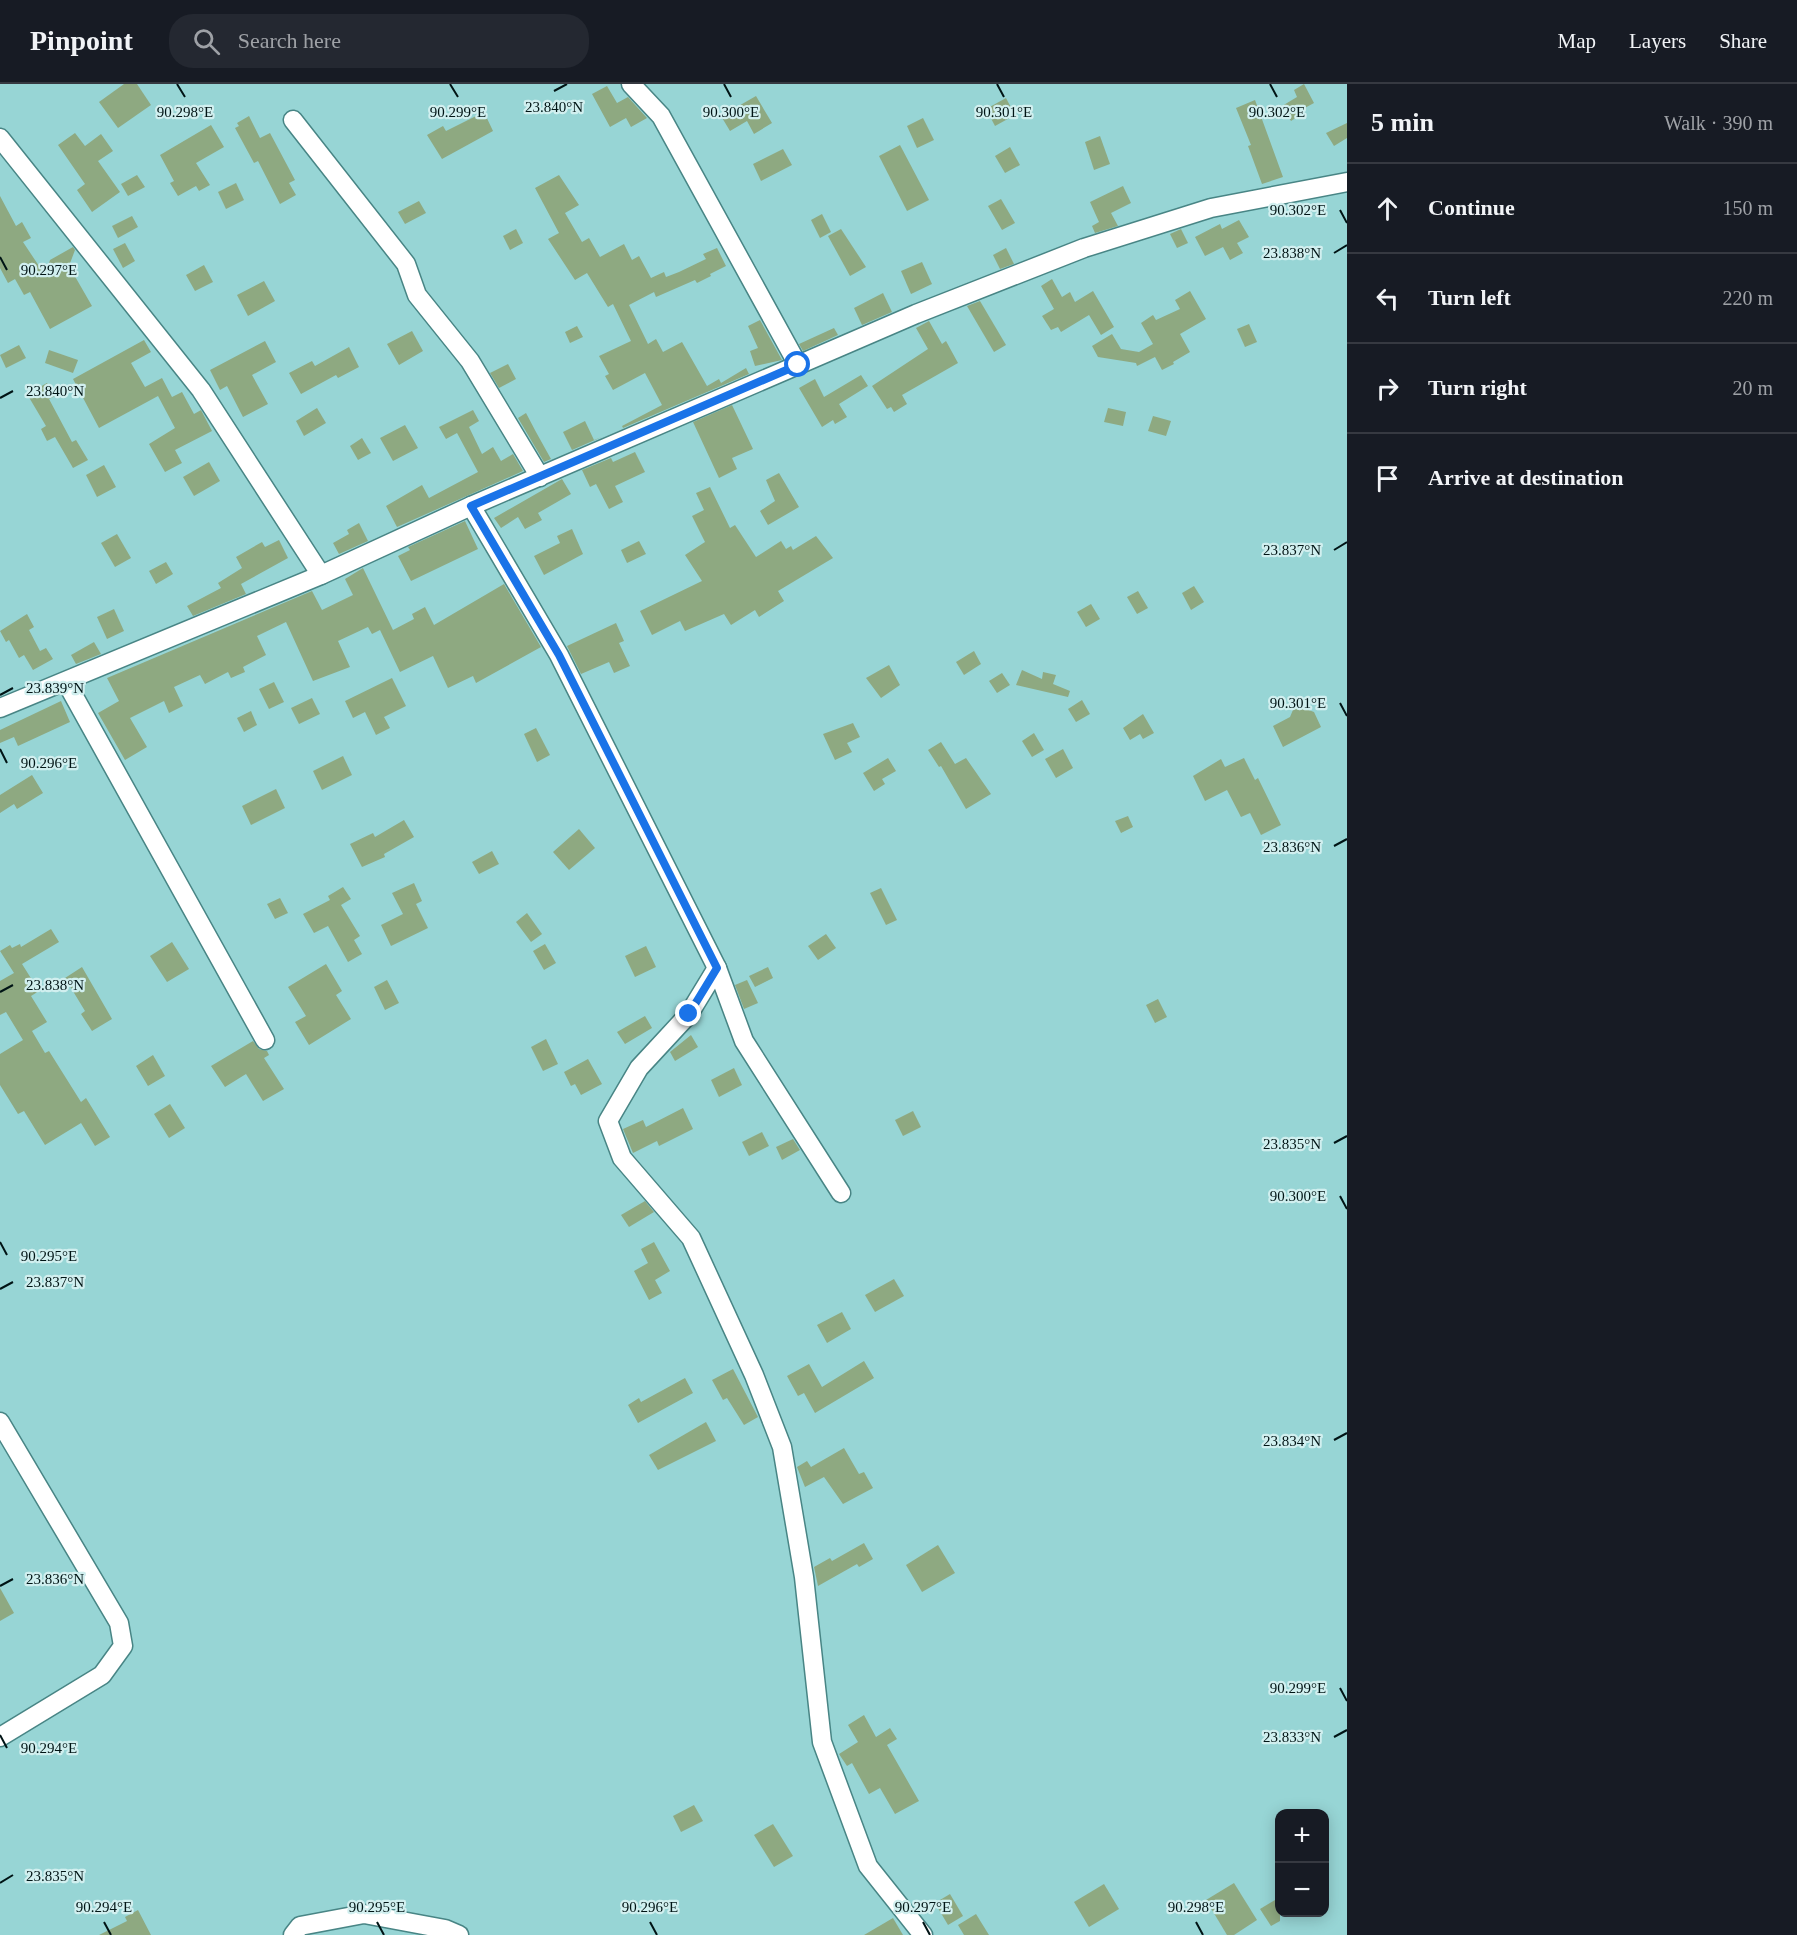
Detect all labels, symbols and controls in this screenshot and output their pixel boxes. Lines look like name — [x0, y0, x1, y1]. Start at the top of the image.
search box — [169, 14, 589, 68]
text: Pinpoint — [30, 25, 133, 56]
icon: search — [190, 25, 223, 58]
text: Search here — [238, 28, 341, 53]
text: Map — [1558, 29, 1596, 53]
text: Layers — [1629, 29, 1686, 53]
text: Share — [1719, 29, 1767, 53]
text: 23.840°N — [525, 99, 583, 115]
text: 90.298°E — [157, 104, 213, 120]
text: 90.299°E — [430, 104, 486, 120]
text: 90.300°E — [703, 104, 759, 120]
text: 90.301°E — [976, 104, 1032, 120]
text: 90.302°E — [1249, 104, 1305, 120]
text: 5 min — [1371, 108, 1434, 137]
text: Walk · 390 m — [1664, 112, 1773, 134]
icon: ahead — [1371, 192, 1404, 225]
text: Continue — [1428, 195, 1515, 220]
text: 150 m — [1722, 197, 1773, 219]
text: 90.302°E — [1270, 202, 1326, 218]
text: 23.838°N — [1263, 245, 1321, 261]
text: 90.297°E — [21, 262, 77, 278]
icon: left — [1371, 282, 1404, 315]
text: Turn left — [1428, 285, 1511, 310]
text: 220 m — [1722, 287, 1773, 309]
route start — [784, 351, 810, 377]
icon: right — [1371, 372, 1404, 405]
text: Turn right — [1428, 375, 1527, 400]
text: 20 m — [1732, 377, 1773, 399]
text: 23.840°N — [26, 383, 84, 399]
icon: arrive — [1371, 462, 1404, 495]
text: Arrive at destination — [1428, 465, 1624, 490]
text: 23.837°N — [1263, 542, 1321, 558]
text: 23.839°N — [26, 680, 84, 696]
text: 90.301°E — [1270, 695, 1326, 711]
text: 90.296°E — [21, 755, 77, 771]
text: 23.836°N — [1263, 839, 1321, 855]
text: 23.838°N — [26, 977, 84, 993]
route end — [675, 1000, 701, 1026]
text: 23.835°N — [1263, 1136, 1321, 1152]
text: 90.300°E — [1270, 1188, 1326, 1204]
text: 90.295°E — [21, 1248, 77, 1264]
text: 23.837°N — [26, 1274, 84, 1290]
text: 23.834°N — [1263, 1433, 1321, 1449]
text: 23.836°N — [26, 1571, 84, 1587]
text: 90.299°E — [1270, 1680, 1326, 1696]
text: 23.833°N — [1263, 1729, 1321, 1745]
text: 90.294°E — [21, 1740, 77, 1756]
map controls — [1275, 1809, 1329, 1917]
button: + — [1275, 1809, 1329, 1863]
button: − — [1275, 1863, 1329, 1917]
text: 23.835°N — [26, 1868, 84, 1884]
text: 90.294°E — [76, 1899, 132, 1915]
text: 90.295°E — [349, 1899, 405, 1915]
text: 90.296°E — [622, 1899, 678, 1915]
text: 90.297°E — [895, 1899, 951, 1915]
text: 90.298°E — [1168, 1899, 1224, 1915]

